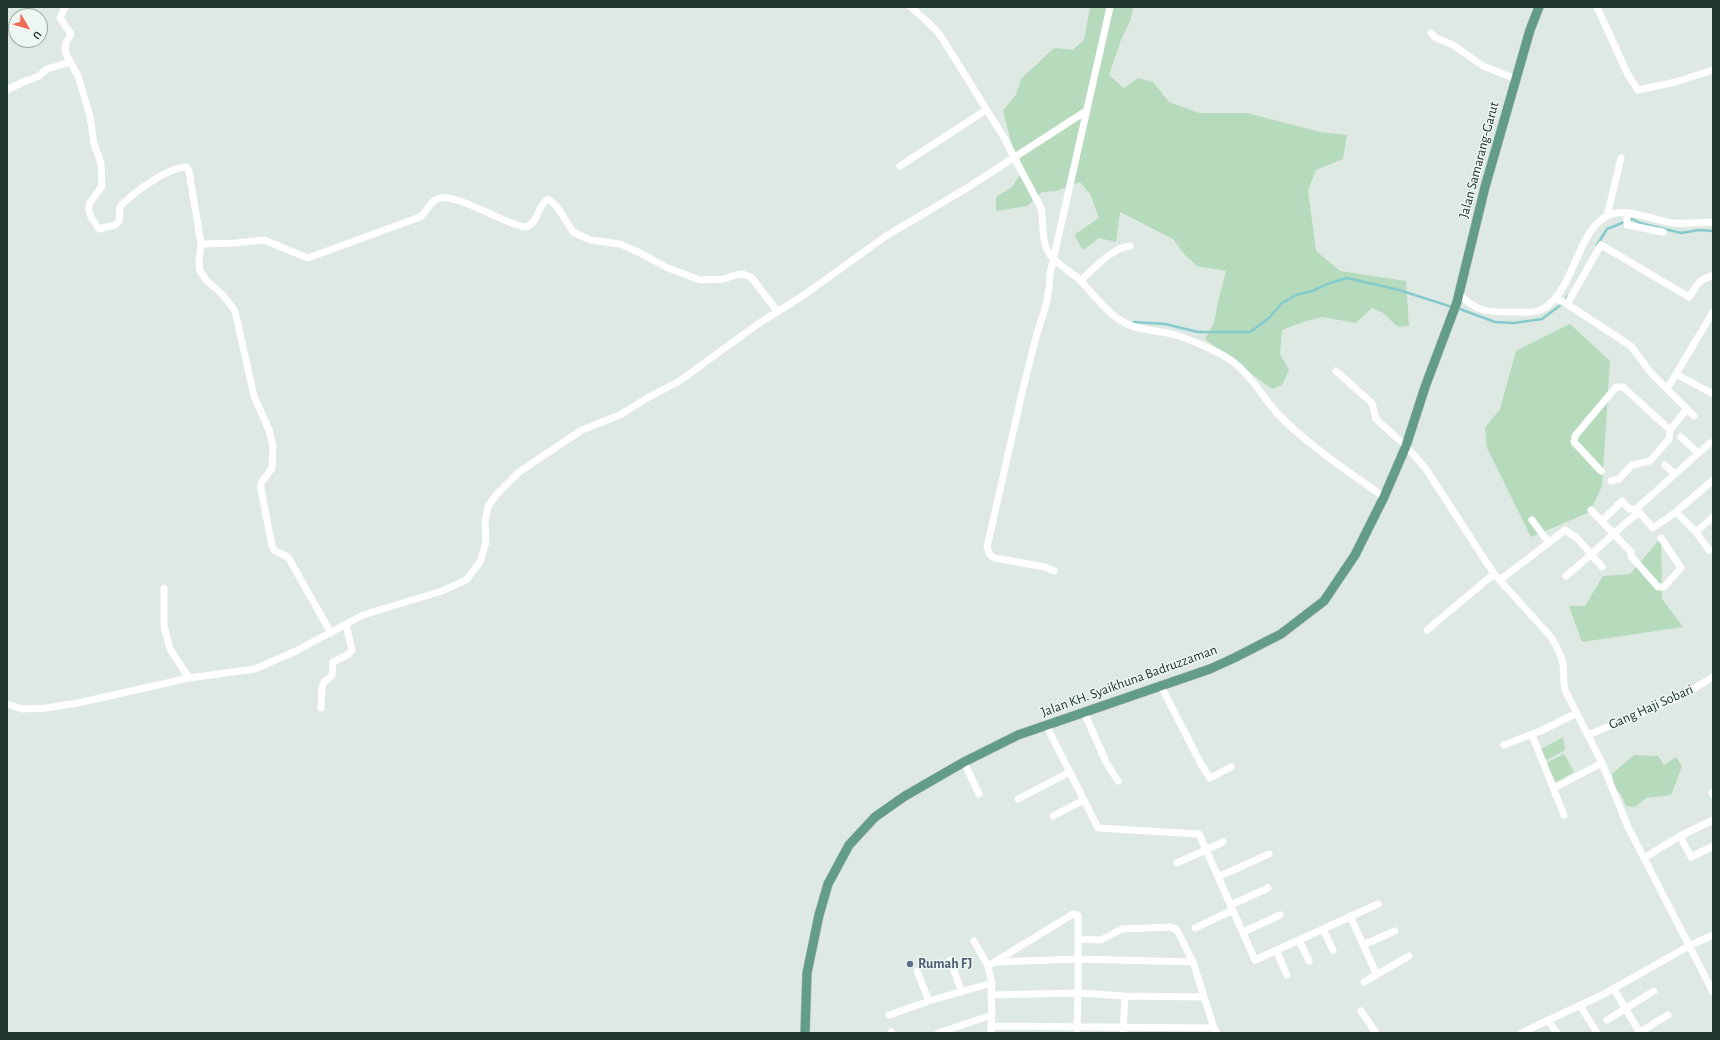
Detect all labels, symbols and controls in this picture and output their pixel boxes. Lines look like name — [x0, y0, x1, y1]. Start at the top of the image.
north arrow — [8, 8, 48, 48]
text: U — [31, 29, 44, 41]
street label: Jalan Samarang-Garut — [1455, 100, 1503, 220]
street label: Jalan KH. Syaikhuna Badruzzaman — [1039, 641, 1219, 721]
street label: Gang Haji Sobari — [1606, 681, 1696, 733]
place label: Rumah FJ — [918, 956, 972, 972]
marker: Rumah FJ — [905, 959, 915, 969]

